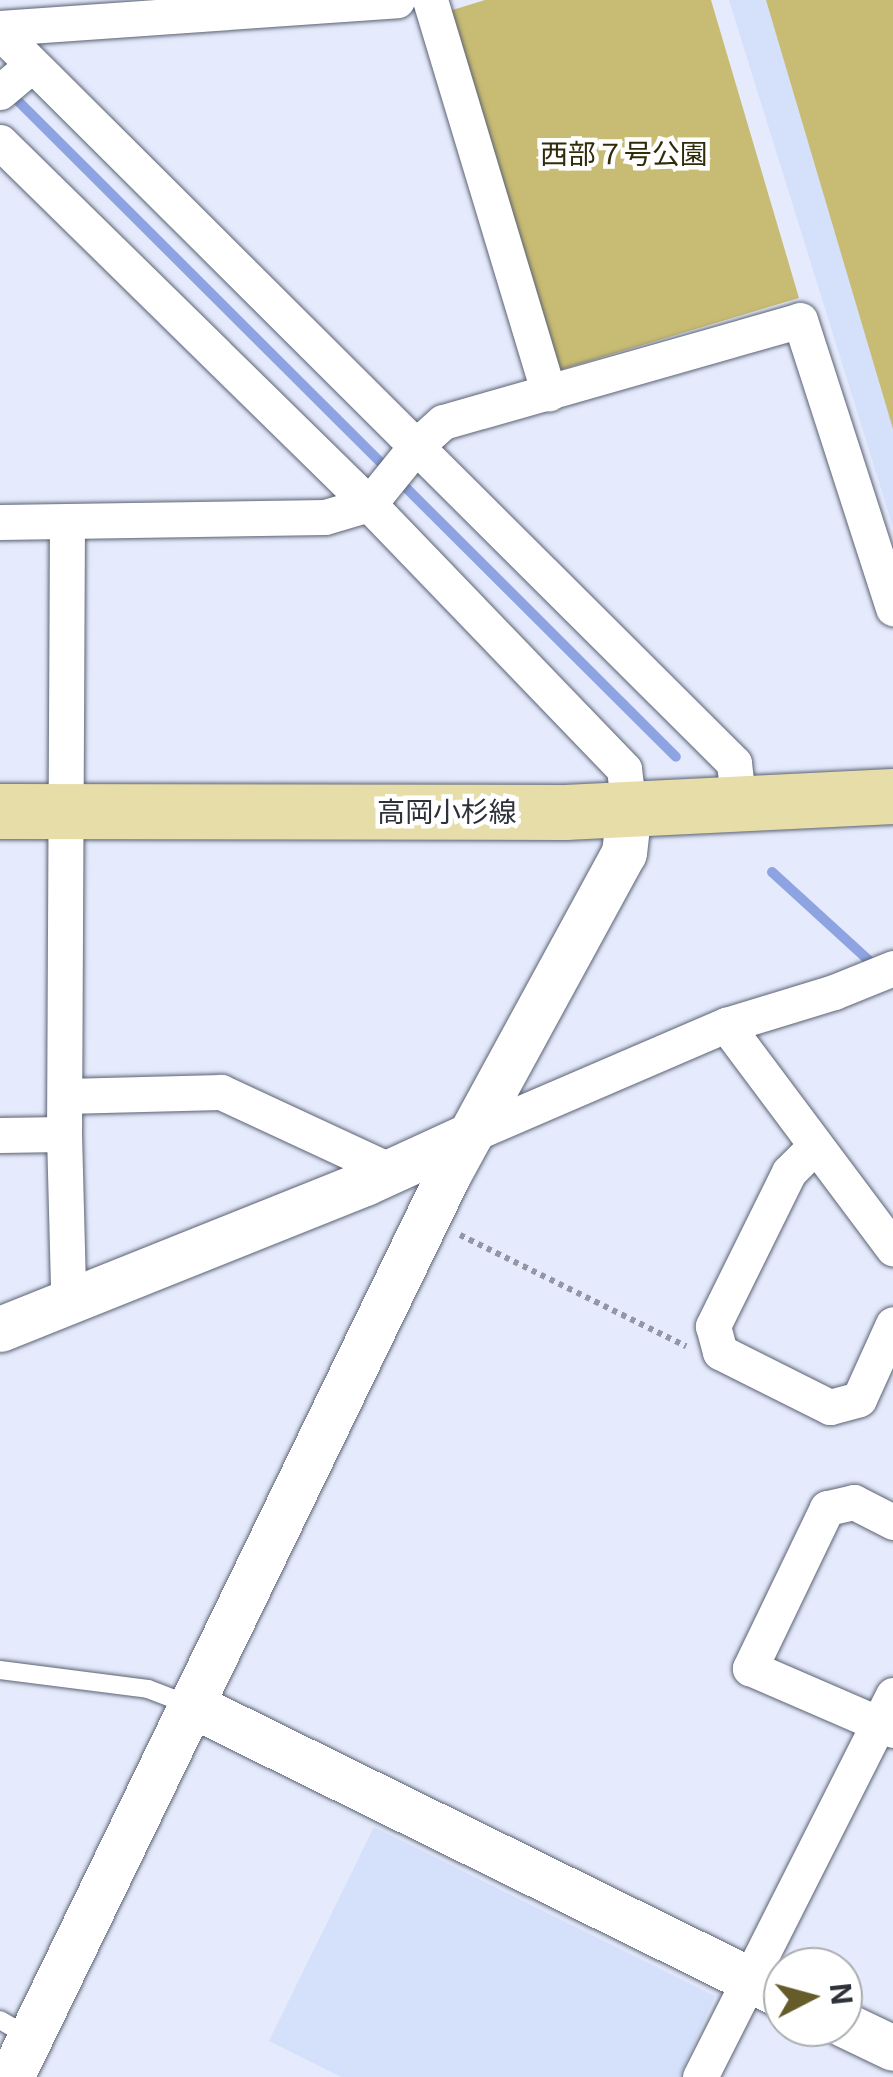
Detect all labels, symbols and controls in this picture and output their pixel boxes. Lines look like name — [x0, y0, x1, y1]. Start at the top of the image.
park label: 西部７号公園 — [540, 137, 708, 171]
street label: 高岡小杉線 — [377, 795, 517, 829]
north arrow — [763, 1947, 863, 2047]
text: N — [823, 1982, 859, 2006]

